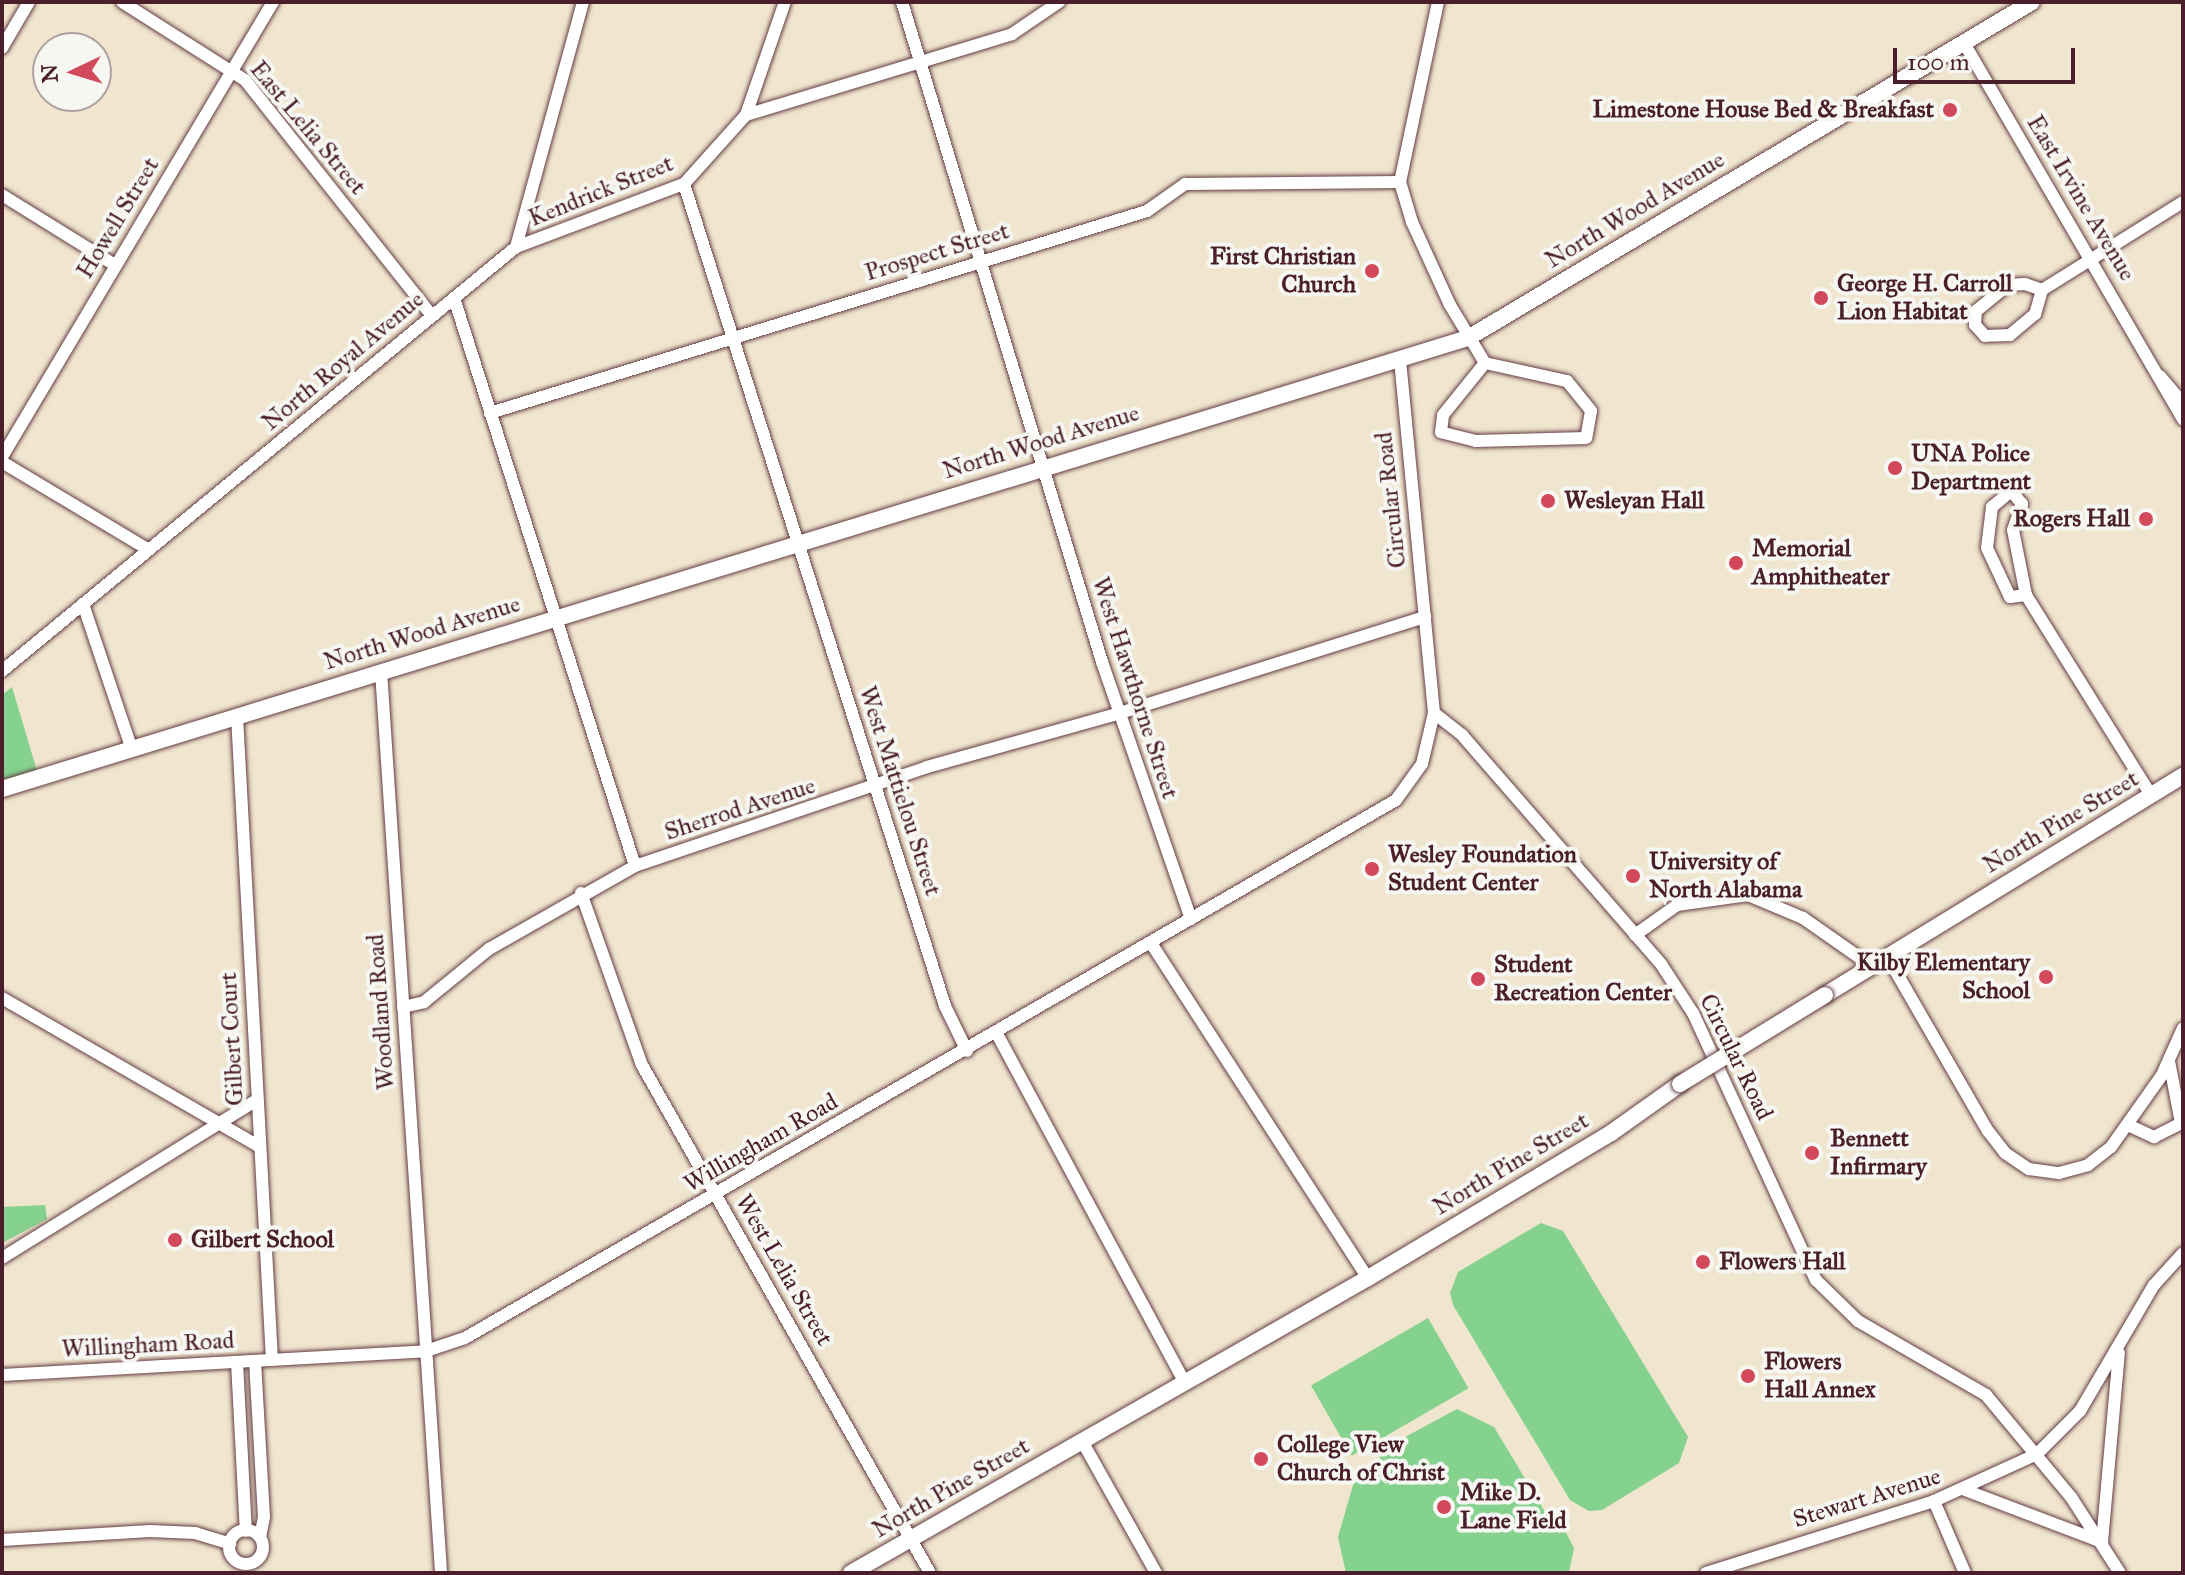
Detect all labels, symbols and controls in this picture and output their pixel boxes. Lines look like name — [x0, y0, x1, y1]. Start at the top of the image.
north arrow — [32, 32, 112, 112]
scale bar — [1897, 32, 2079, 82]
text: 100 m — [1907, 47, 1970, 77]
street label: East Lelia Street — [244, 55, 372, 201]
text: N — [35, 63, 64, 84]
place label: Limestone House Bed & Breakfast — [1593, 96, 1934, 124]
marker: Limestone House Bed & Breakfast — [1941, 101, 1959, 119]
street label: East Irvine Avenue — [2020, 110, 2142, 286]
street label: North Wood Avenue — [1540, 145, 1730, 275]
street label: Kendrick Street — [525, 149, 677, 233]
street label: Howell Street — [71, 152, 165, 284]
street label: Prospect Street — [862, 216, 1012, 288]
place label: First Christian Church — [1210, 243, 1356, 299]
marker: First Christian Church — [1363, 262, 1381, 280]
place label: George H. Carroll Lion Habitat — [1837, 270, 2013, 326]
street label: North Royal Avenue — [256, 285, 430, 437]
marker: George H. Carroll Lion Habitat — [1812, 289, 1830, 307]
street label: North Wood Avenue — [939, 398, 1143, 486]
street label: Circular Road — [1370, 431, 1412, 569]
place label: UNA Police Department — [1911, 440, 2031, 496]
marker: UNA Police Department — [1886, 459, 1904, 477]
place label: Wesleyan Hall — [1564, 487, 1704, 515]
marker: Wesleyan Hall — [1539, 492, 1557, 510]
place label: Rogers Hall — [2013, 505, 2130, 533]
marker: Rogers Hall — [2137, 510, 2155, 528]
place label: Memorial Amphitheater — [1752, 535, 1889, 591]
marker: Memorial Amphitheater — [1727, 554, 1745, 572]
street label: West Hawthorne Street — [1086, 574, 1184, 802]
street label: North Wood Avenue — [320, 589, 524, 677]
street label: West Mattielou Street — [852, 682, 948, 900]
street label: North Pine Street — [1978, 764, 2144, 880]
street label: Sherrod Avenue — [661, 771, 819, 847]
place label: Wesley Foundation Student Center — [1388, 841, 1577, 897]
place label: University of North Alabama — [1649, 848, 1802, 904]
marker: Wesley Foundation Student Center — [1363, 860, 1381, 878]
marker: University of North Alabama — [1624, 867, 1642, 885]
street label: Woodland Road — [361, 933, 401, 1091]
place label: Kilby Elementary School — [1857, 949, 2030, 1005]
place label: Student Recreation Center — [1494, 951, 1672, 1007]
marker: Kilby Elementary School — [2037, 968, 2055, 986]
marker: Student Recreation Center — [1469, 970, 1487, 988]
street label: Gilbert Court — [214, 971, 250, 1107]
street label: Circular Road — [1693, 989, 1779, 1125]
street label: Willingham Road — [679, 1087, 843, 1199]
street label: North Pine Street — [1428, 1106, 1594, 1222]
place label: Bennett Infirmary — [1830, 1125, 1927, 1181]
marker: Bennett Infirmary — [1801, 1142, 1823, 1164]
street label: West Lelia Street — [729, 1189, 839, 1351]
place label: Gilbert School — [191, 1226, 334, 1254]
marker: Gilbert School — [166, 1231, 184, 1249]
place label: Flowers Hall — [1719, 1248, 1846, 1276]
marker: Flowers Hall — [1694, 1253, 1712, 1271]
street label: Willingham Road — [61, 1326, 235, 1364]
place label: Flowers Hall Annex — [1764, 1348, 1876, 1404]
marker: Flowers Hall Annex — [1739, 1367, 1757, 1385]
street label: North Pine Street — [867, 1431, 1035, 1545]
place label: College View Church of Christ — [1277, 1431, 1445, 1487]
marker: College View Church of Christ — [1252, 1450, 1270, 1468]
street label: Stewart Avenue — [1790, 1462, 1944, 1534]
place label: Mike D. Lane Field — [1460, 1479, 1567, 1535]
marker: Mike D. Lane Field — [1435, 1498, 1453, 1516]

